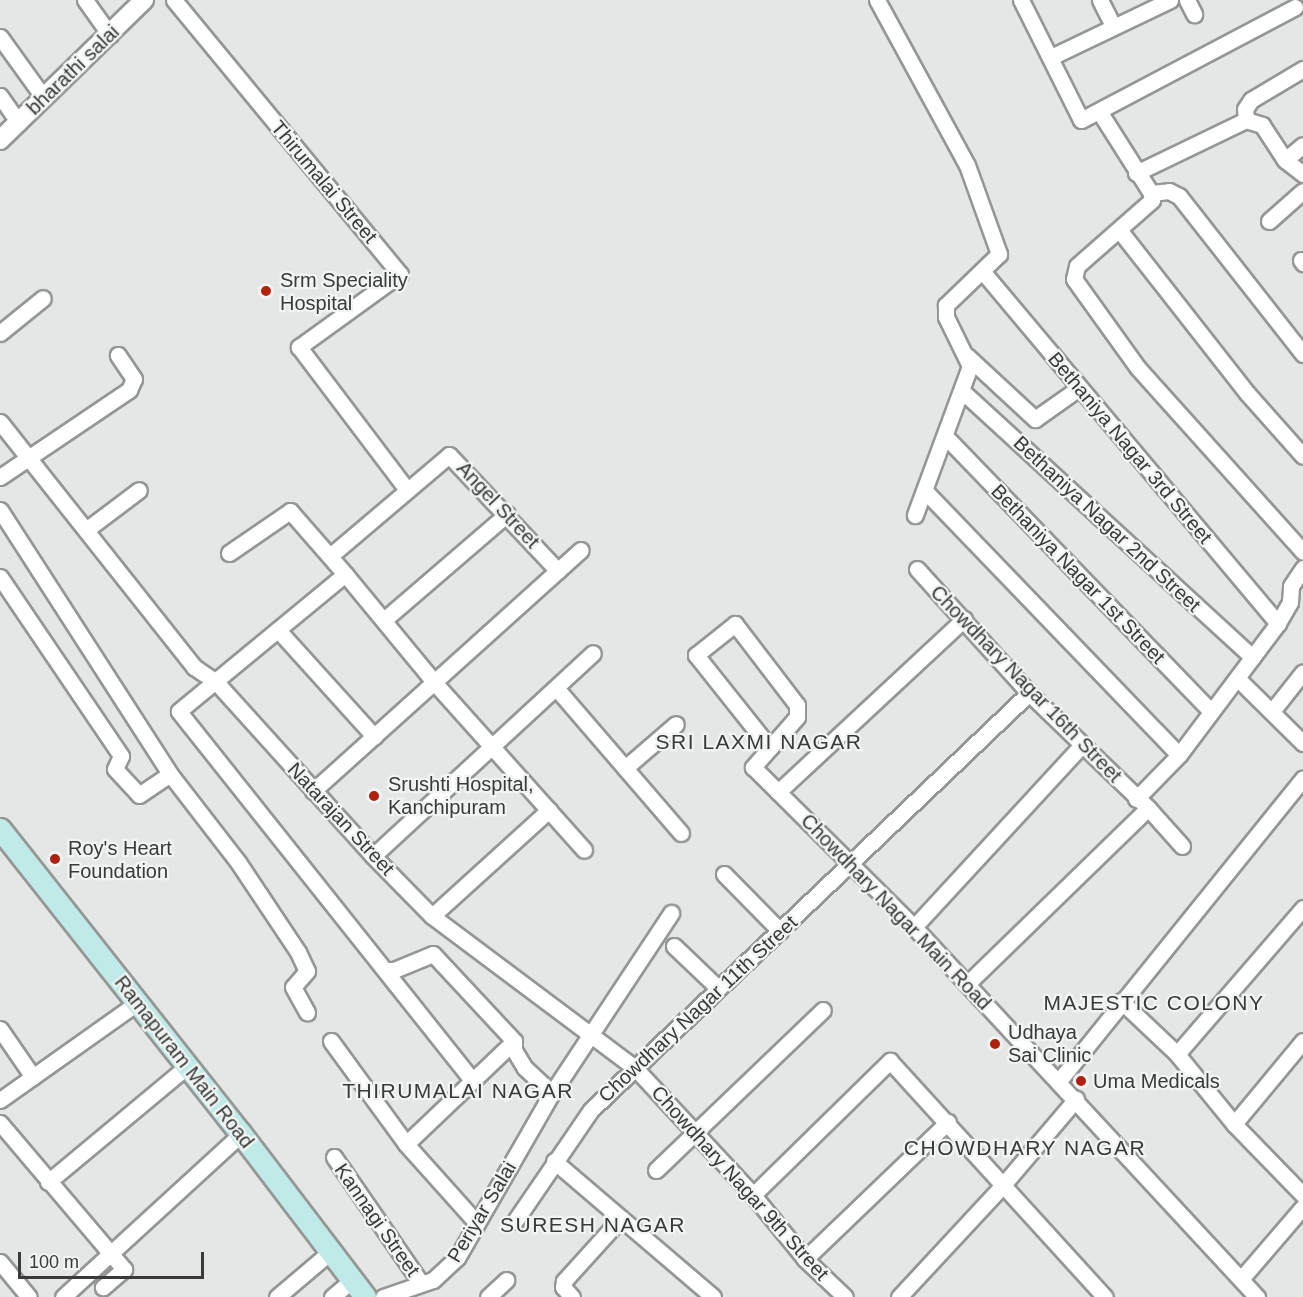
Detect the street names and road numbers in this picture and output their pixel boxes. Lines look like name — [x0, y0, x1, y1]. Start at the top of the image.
street label: bharathi salai — [22, 20, 124, 120]
street label: Thirumalai Street — [266, 116, 382, 248]
street label: Bethaniya Nagar 3rd Street — [1043, 347, 1217, 549]
street label: Bethaniya Nagar 2nd Street — [1009, 431, 1205, 617]
street label: Angel Street — [452, 457, 544, 553]
street label: Bethaniya Nagar 1st Street — [986, 479, 1170, 669]
street label: Chowdhary Nagar 16th Street — [925, 580, 1127, 788]
street label: Natarajan Street — [283, 758, 399, 880]
street label: Chowdhary Nagar Main Road — [796, 809, 996, 1015]
street label: Chowdhary Nagar 11th Street — [594, 911, 802, 1107]
street label: Ramapuram Main Road — [109, 971, 259, 1153]
street label: Chowdhary Nagar 9th Street — [646, 1081, 834, 1285]
street label: Periyar Salai — [443, 1157, 521, 1267]
street label: Kannagi Street — [329, 1159, 425, 1281]

